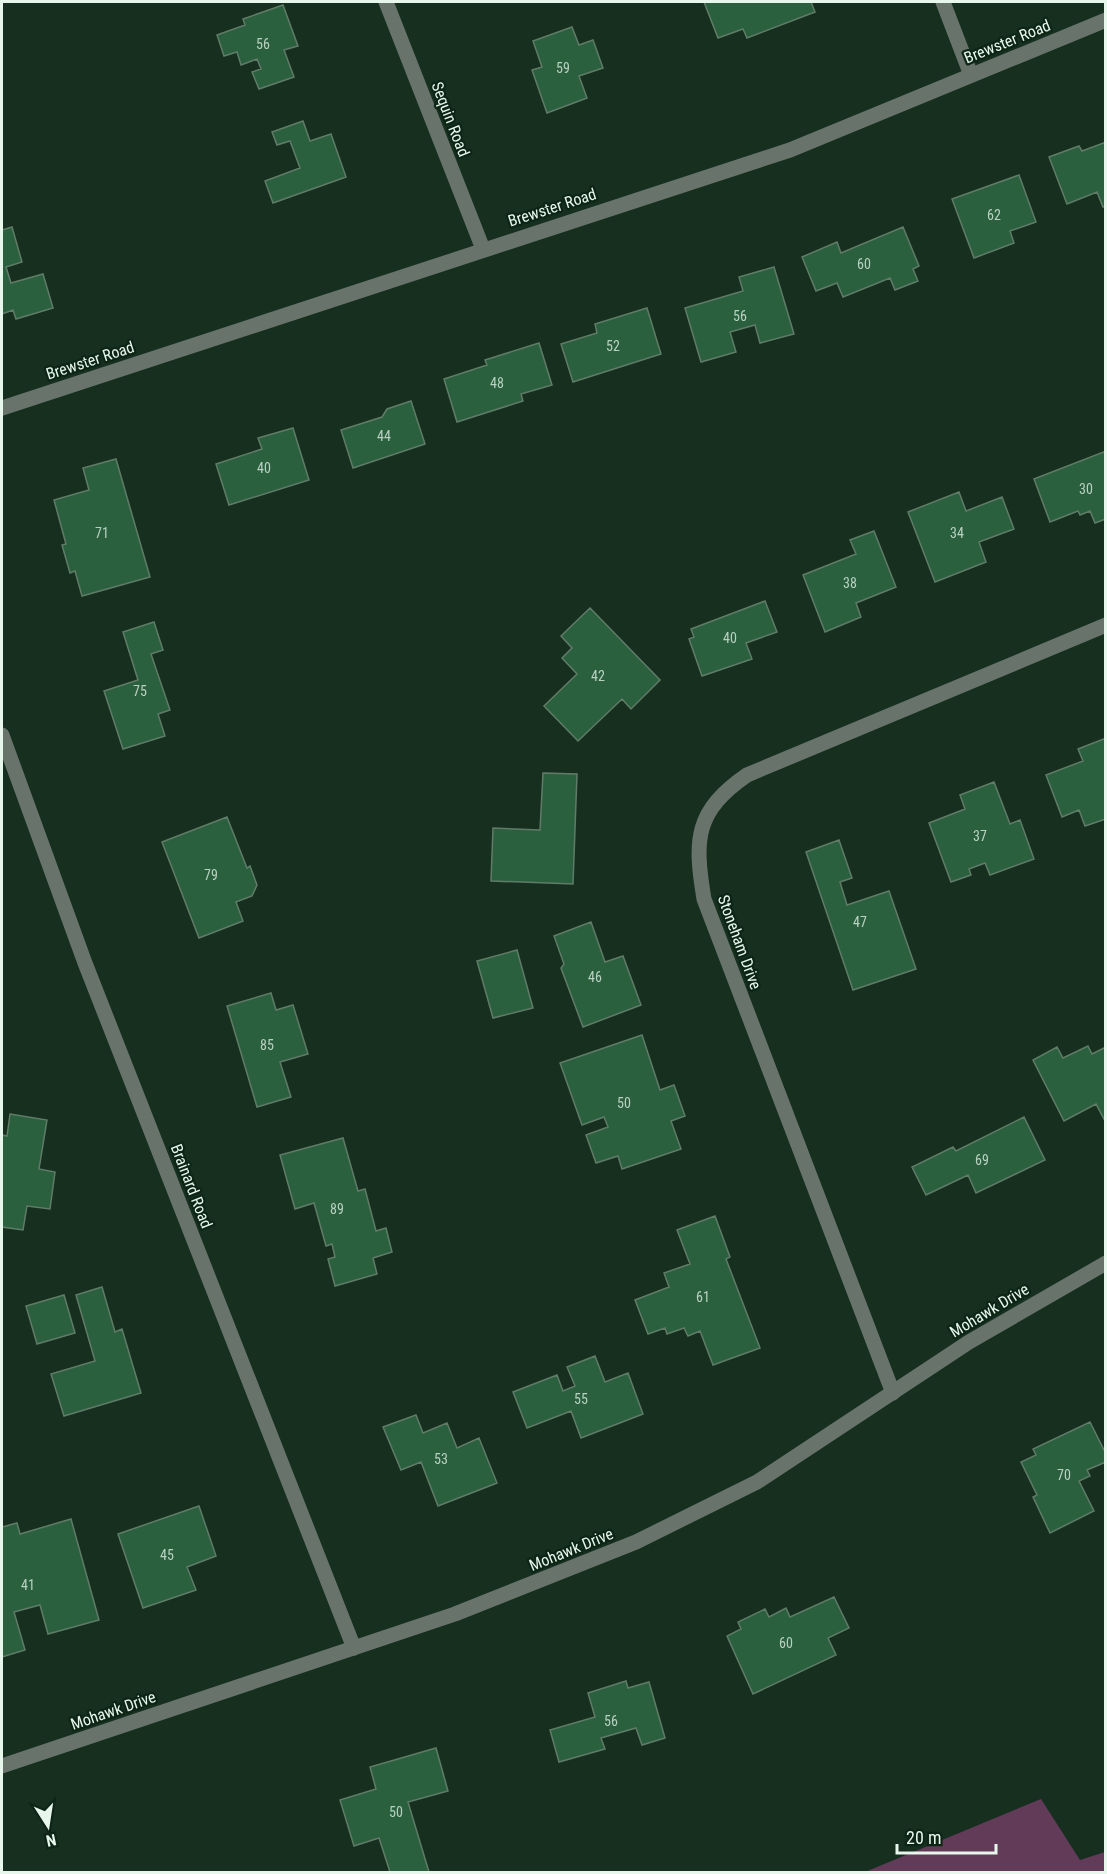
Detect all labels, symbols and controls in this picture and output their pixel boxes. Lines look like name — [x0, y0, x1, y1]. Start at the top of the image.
street label: Brewster Road — [961, 16, 1053, 67]
house number: 56 — [256, 36, 270, 52]
house number: 59 — [556, 60, 570, 76]
street label: Sequin Road — [428, 79, 474, 159]
street label: Brewster Road — [506, 184, 599, 231]
house number: 62 — [987, 207, 1001, 223]
house number: 60 — [857, 256, 871, 272]
house number: 56 — [733, 308, 747, 324]
street label: Brewster Road — [44, 337, 137, 384]
house number: 52 — [606, 338, 620, 354]
house number: 48 — [490, 375, 504, 391]
house number: 44 — [377, 428, 391, 444]
house number: 40 — [257, 460, 271, 476]
house number: 30 — [1079, 481, 1093, 497]
house number: 71 — [95, 525, 109, 541]
house number: 34 — [950, 525, 964, 541]
house number: 38 — [843, 575, 857, 591]
house number: 40 — [723, 630, 737, 646]
house number: 42 — [591, 668, 605, 684]
house number: 75 — [133, 683, 147, 699]
house number: 37 — [973, 828, 987, 844]
house number: 79 — [204, 867, 218, 883]
street label: Stoneham Drive — [714, 892, 765, 992]
house number: 47 — [853, 914, 867, 930]
house number: 46 — [588, 969, 602, 985]
house number: 85 — [260, 1037, 274, 1053]
house number: 50 — [617, 1095, 631, 1111]
street label: Brainard Road — [167, 1141, 216, 1231]
house number: 69 — [975, 1152, 989, 1168]
house number: 89 — [330, 1201, 344, 1217]
street label: Mohawk Drive — [946, 1279, 1032, 1341]
house number: 61 — [696, 1289, 710, 1305]
house number: 55 — [574, 1391, 588, 1407]
house number: 53 — [434, 1451, 448, 1467]
house number: 70 — [1057, 1467, 1071, 1483]
street label: Mohawk Drive — [526, 1524, 616, 1575]
house number: 45 — [160, 1547, 174, 1563]
house number: 41 — [21, 1577, 35, 1593]
house number: 60 — [779, 1635, 793, 1651]
street label: Mohawk Drive — [68, 1687, 158, 1734]
house number: 56 — [604, 1713, 618, 1729]
north arrow — [18, 1796, 78, 1856]
house number: 50 — [389, 1804, 403, 1820]
scale bar — [897, 1817, 996, 1855]
text: 20 m — [906, 1827, 941, 1848]
text: N — [44, 1830, 58, 1850]

